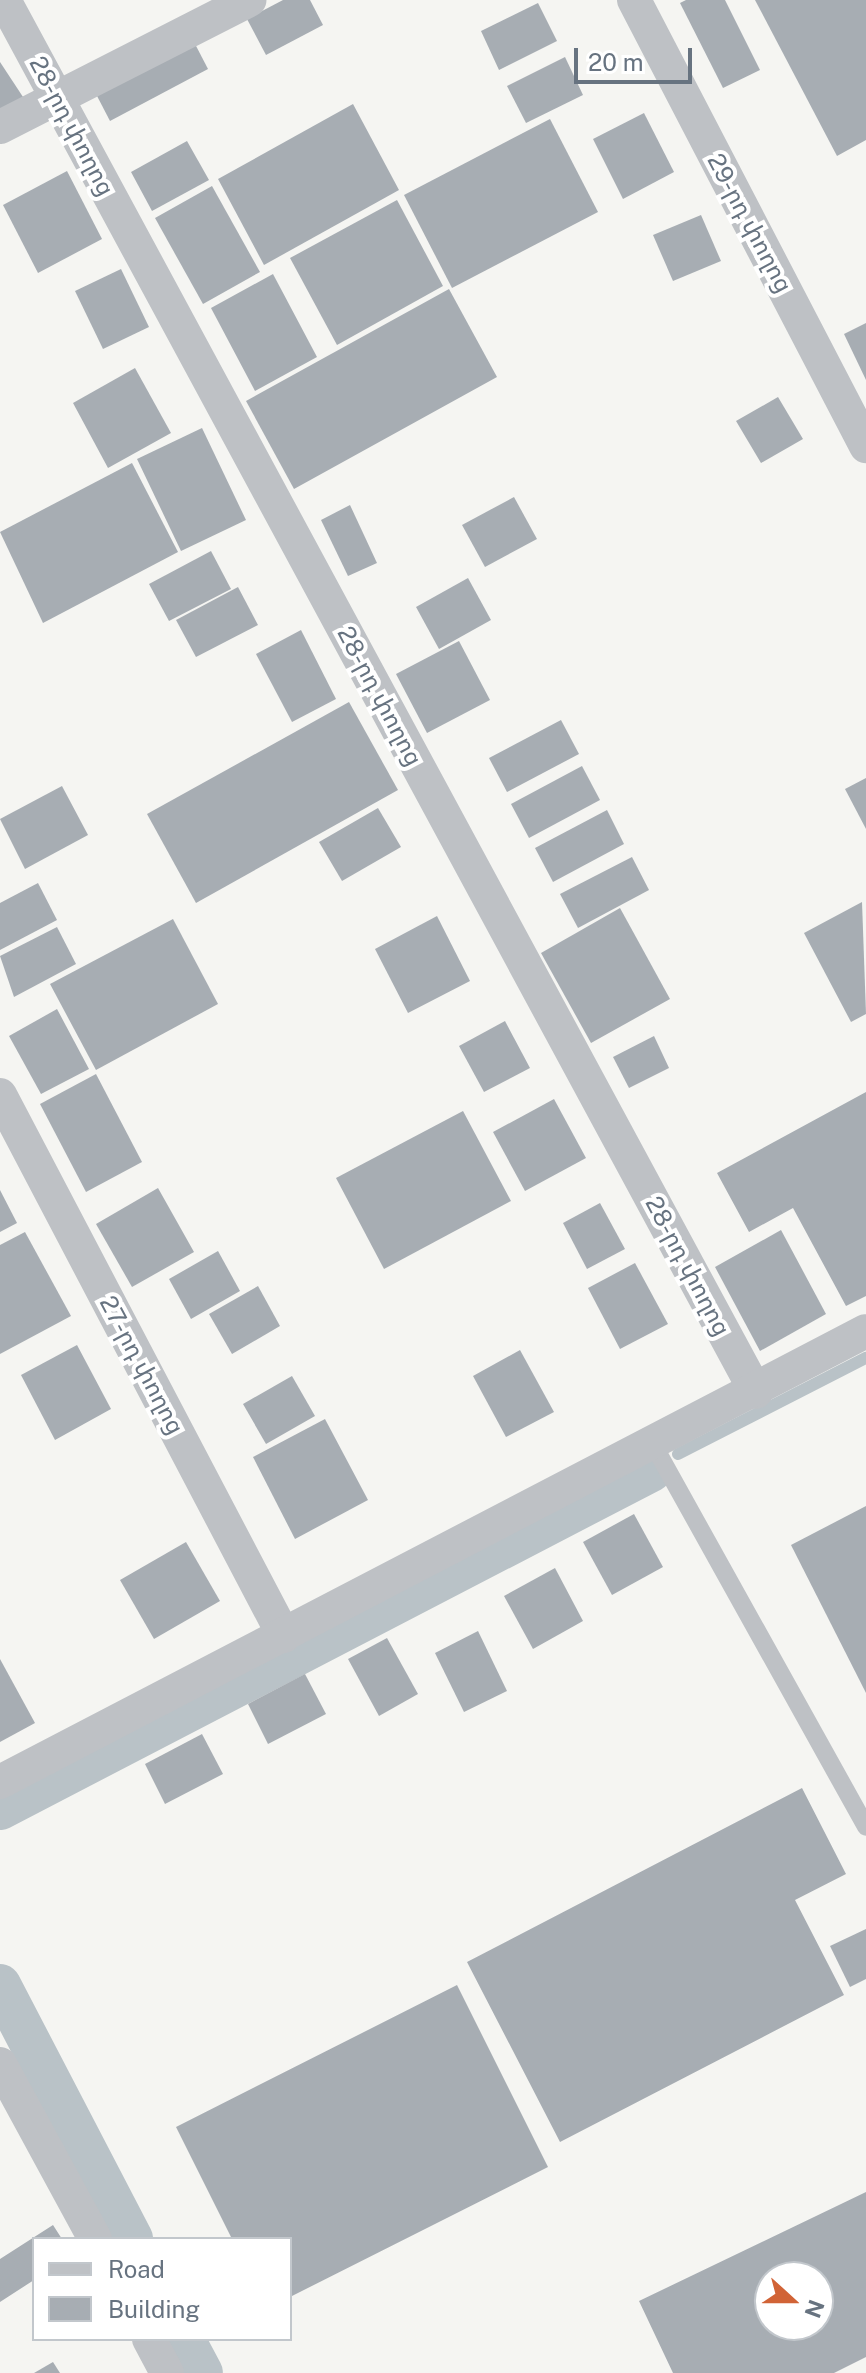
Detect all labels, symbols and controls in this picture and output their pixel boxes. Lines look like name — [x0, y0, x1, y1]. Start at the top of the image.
scale bar — [578, 32, 696, 82]
text: 20 m — [588, 48, 644, 76]
street label: 28-րդ փողոց — [23, 51, 121, 201]
street label: 29-րդ փողոց — [701, 149, 799, 297]
street label: 28-րդ փողոց — [331, 621, 429, 771]
street label: 28-րդ փողոց — [639, 1191, 737, 1341]
street label: 27-րդ փողոց — [93, 1291, 191, 1439]
legend — [32, 2237, 292, 2341]
text: Road — [108, 2255, 165, 2283]
north arrow — [754, 2261, 834, 2341]
text: Building — [108, 2295, 200, 2323]
text: N — [799, 2296, 830, 2322]

